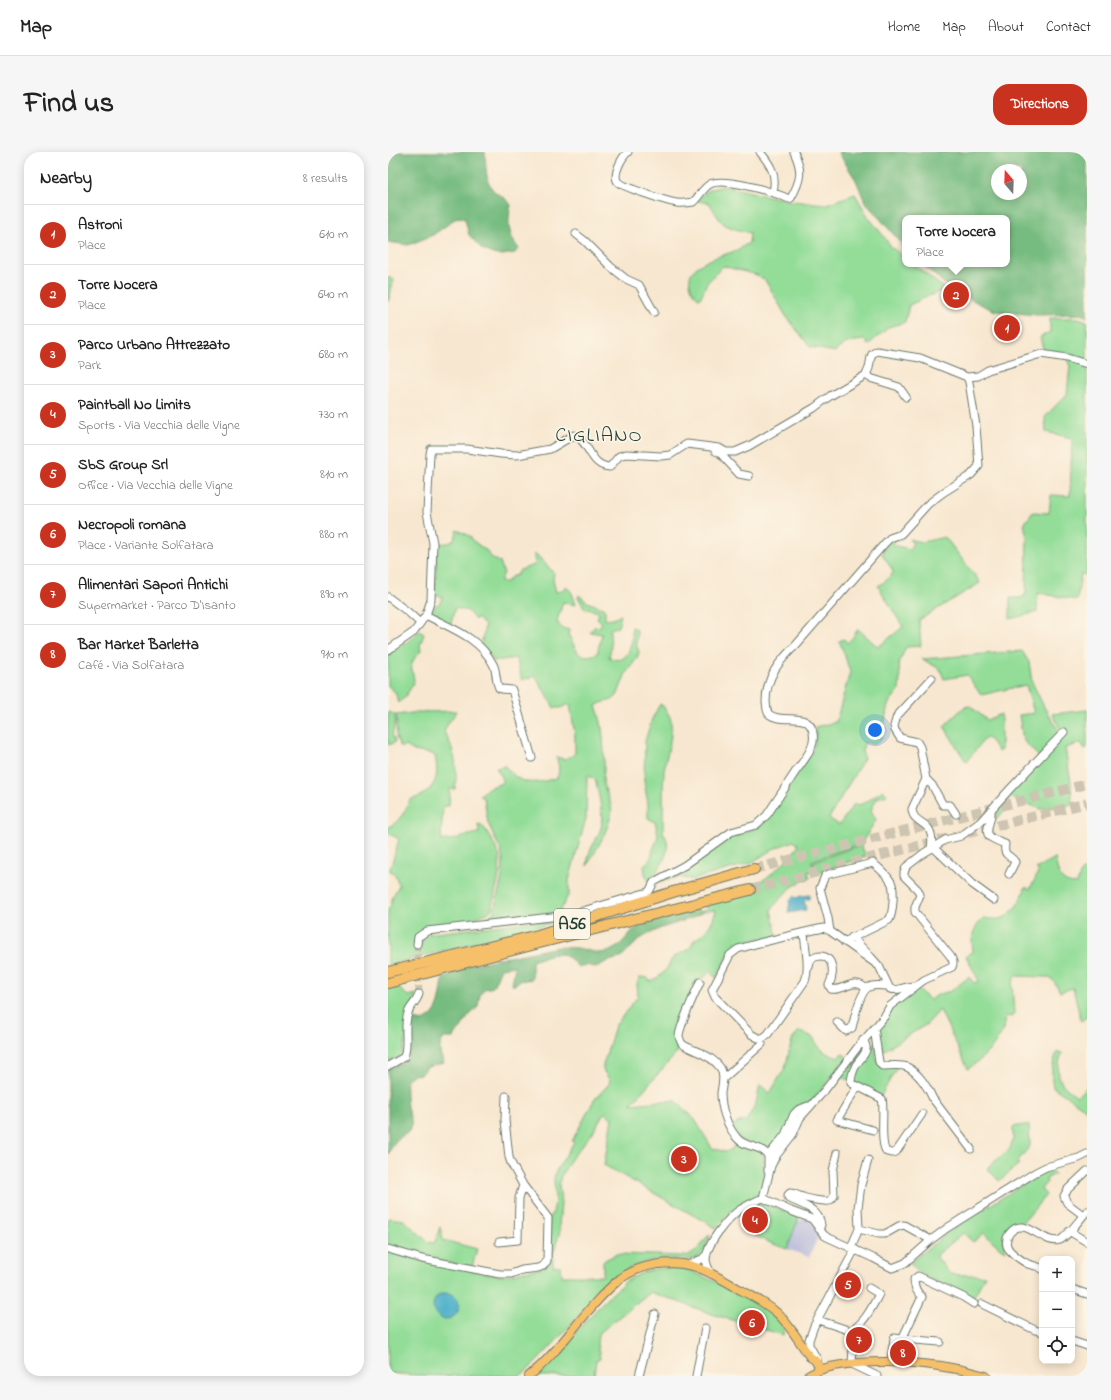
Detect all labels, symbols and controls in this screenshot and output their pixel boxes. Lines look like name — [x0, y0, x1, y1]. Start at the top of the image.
text: Map — [20, 14, 52, 41]
text: Home — [888, 17, 920, 38]
text: Map — [942, 17, 966, 38]
text: About — [988, 17, 1024, 38]
text: Contact — [1046, 17, 1091, 38]
text: Find us — [24, 84, 114, 125]
button: Directions — [993, 84, 1087, 125]
north arrow — [991, 164, 1027, 200]
text: Nearby — [40, 166, 92, 191]
text: 8 results — [303, 169, 348, 188]
text: Astroni — [78, 214, 122, 236]
popup — [902, 215, 1010, 267]
text: Torre Nocera — [916, 221, 996, 243]
text: 1 — [51, 225, 55, 244]
text: 610 m — [319, 225, 348, 244]
text: Place — [78, 236, 106, 255]
text: Place — [916, 243, 944, 262]
text: Torre Nocera — [78, 274, 158, 296]
pin: 2 — [943, 280, 969, 310]
text: 2 — [50, 285, 56, 304]
text: 640 m — [318, 285, 348, 304]
text: Place — [78, 296, 106, 315]
pin: 1 — [994, 313, 1020, 343]
text: Parco Urbano Attrezzato — [78, 334, 230, 356]
text: 3 — [50, 345, 56, 364]
text: 680 m — [318, 345, 348, 364]
text: Park — [78, 356, 102, 375]
text: Paintball No Limits — [78, 394, 191, 416]
text: 4 — [50, 405, 56, 424]
text: 730 m — [318, 405, 348, 424]
text: Sports · Via Vecchia delle Vigne — [78, 416, 240, 435]
district label: CIGLIANO — [555, 422, 643, 451]
text: SbS Group Srl — [78, 454, 168, 476]
text: 5 — [49, 465, 57, 484]
text: 810 m — [320, 465, 348, 484]
text: Office · Via Vecchia delle Vigne — [78, 476, 233, 495]
text: Necropoli romana — [78, 514, 186, 536]
text: 6 — [50, 525, 56, 544]
text: 880 m — [319, 525, 348, 544]
text: Place · Variante Solfatara — [78, 536, 214, 555]
text: Alimentari Sapori Antichi — [78, 574, 228, 596]
text: 7 — [50, 585, 56, 604]
text: 890 m — [320, 585, 348, 604]
text: Supermarket · Parco D'Isanto — [78, 596, 236, 615]
text: Bar Market Barletta — [78, 634, 199, 656]
text: 8 — [51, 645, 55, 664]
text: 910 m — [321, 645, 348, 664]
text: Café · Via Solfatara — [78, 656, 184, 675]
your location — [865, 720, 885, 740]
road number: A56 — [554, 909, 590, 939]
pin: 3 — [671, 1144, 697, 1174]
pin: 4 — [742, 1205, 768, 1235]
map controls — [1039, 1256, 1075, 1364]
button: + — [1039, 1256, 1075, 1292]
pin: 5 — [835, 1270, 861, 1300]
button: − — [1039, 1292, 1075, 1328]
pin: 6 — [739, 1308, 765, 1338]
pin: 7 — [846, 1325, 872, 1355]
button: locate — [1039, 1328, 1075, 1364]
pin: 8 — [890, 1338, 916, 1368]

